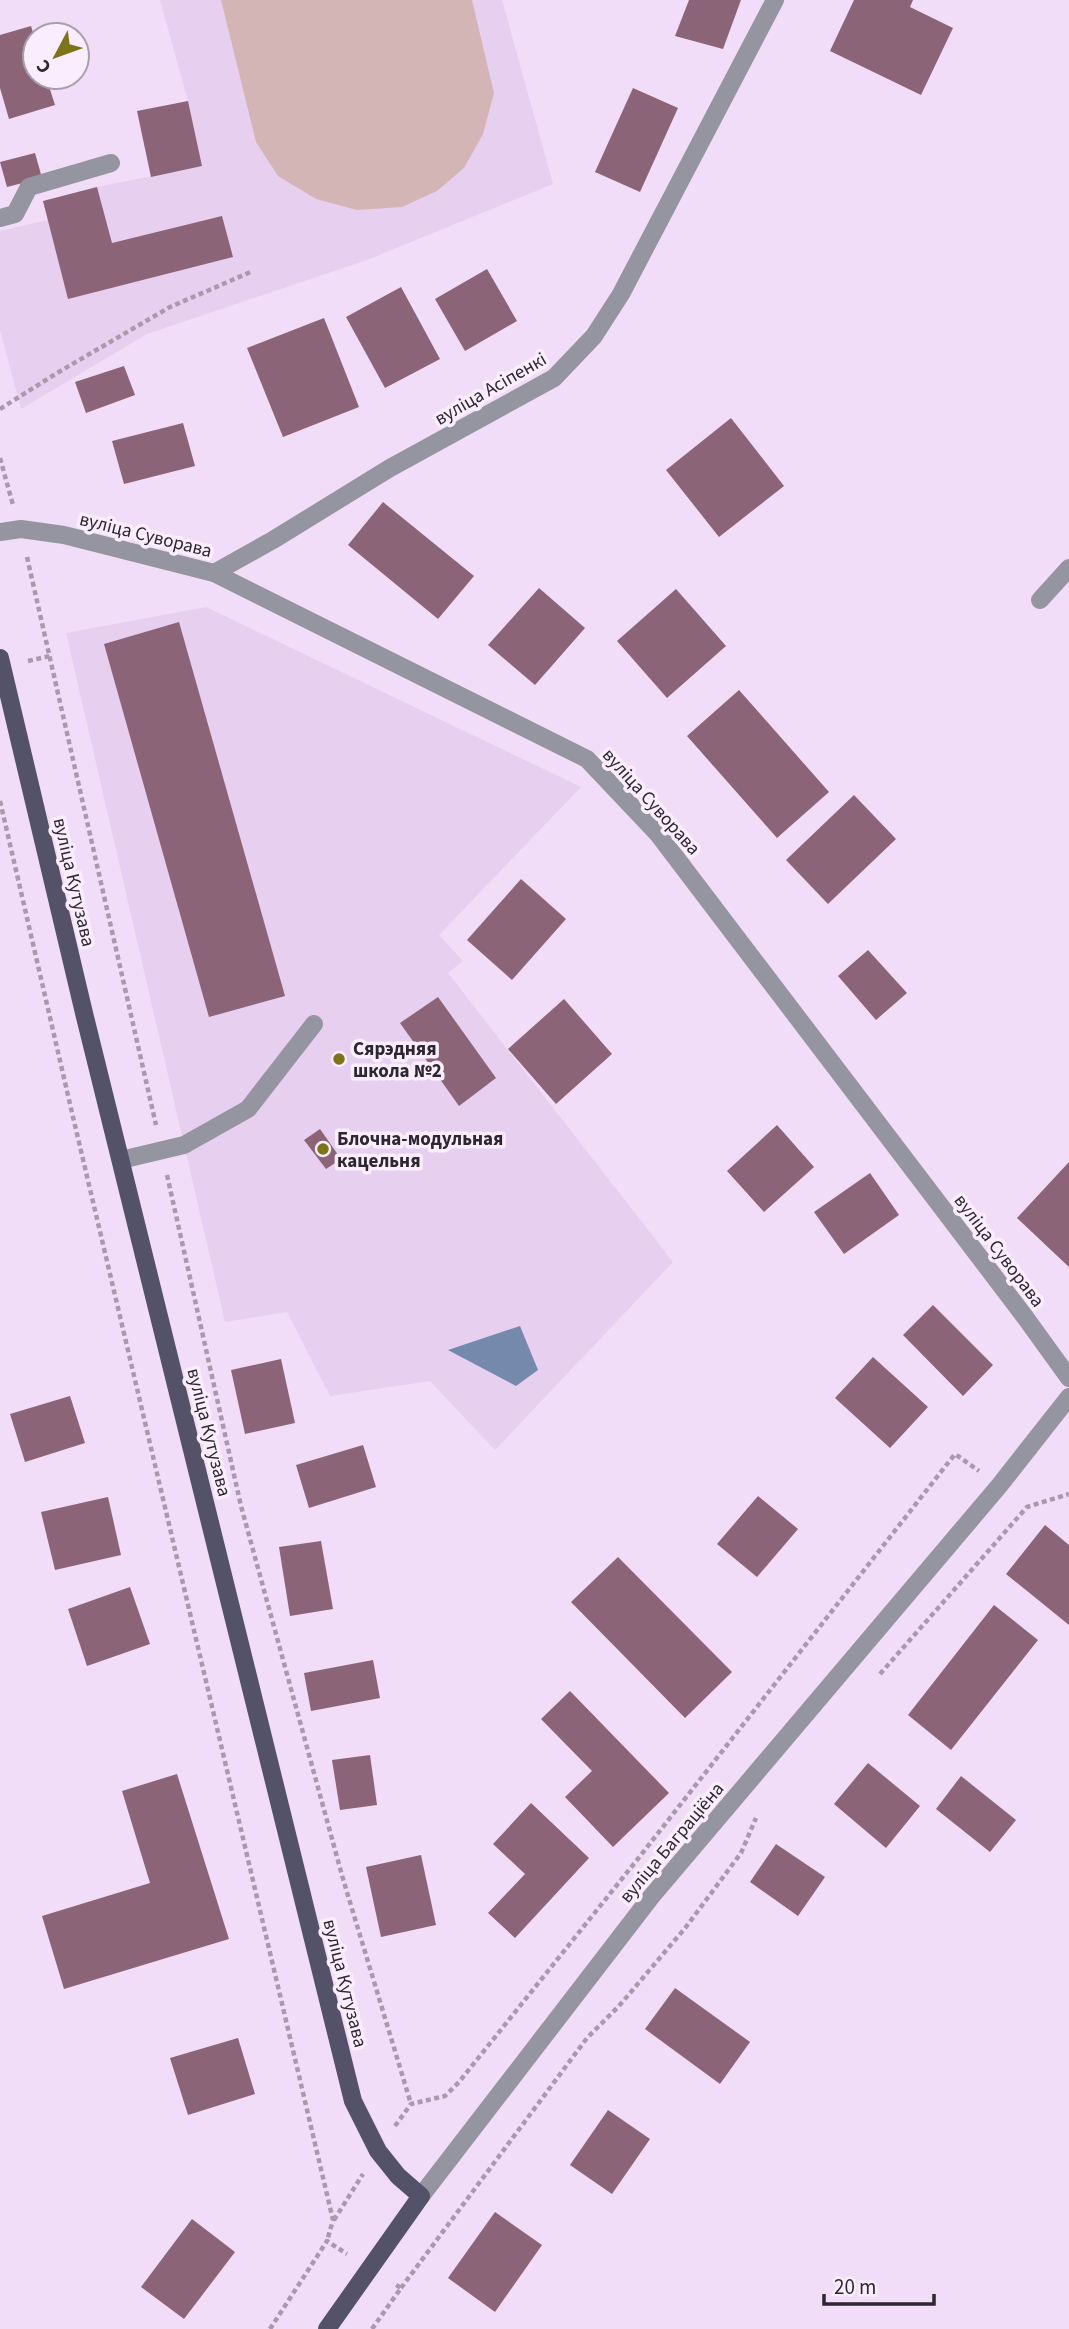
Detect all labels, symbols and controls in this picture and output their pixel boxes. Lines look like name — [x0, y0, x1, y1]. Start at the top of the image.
north arrow — [21, 21, 91, 91]
text: С — [30, 53, 58, 79]
street label: вуліца Асіпенкі — [430, 346, 552, 432]
street label: вуліца Суворава — [77, 506, 215, 565]
street label: вуліца Суворава — [595, 743, 706, 861]
street label: вуліца Кутузава — [46, 815, 101, 949]
place label: Сярэдняя школа №2 — [353, 1036, 442, 1085]
marker: Сярэдняя школа №2 — [331, 1051, 347, 1067]
place label: Блочна-модульная кацельня — [337, 1126, 503, 1175]
marker: Блочна-модульная кацельня — [315, 1141, 331, 1157]
street label: вуліца Суворава — [947, 1189, 1050, 1313]
street label: вуліца Кутузава — [180, 1365, 238, 1499]
street label: вуліца Баграціёна — [613, 1777, 731, 1909]
street label: вуліца Кутузава — [316, 1916, 374, 2050]
scale bar — [824, 2262, 934, 2306]
text: 20 m — [834, 2272, 876, 2302]

